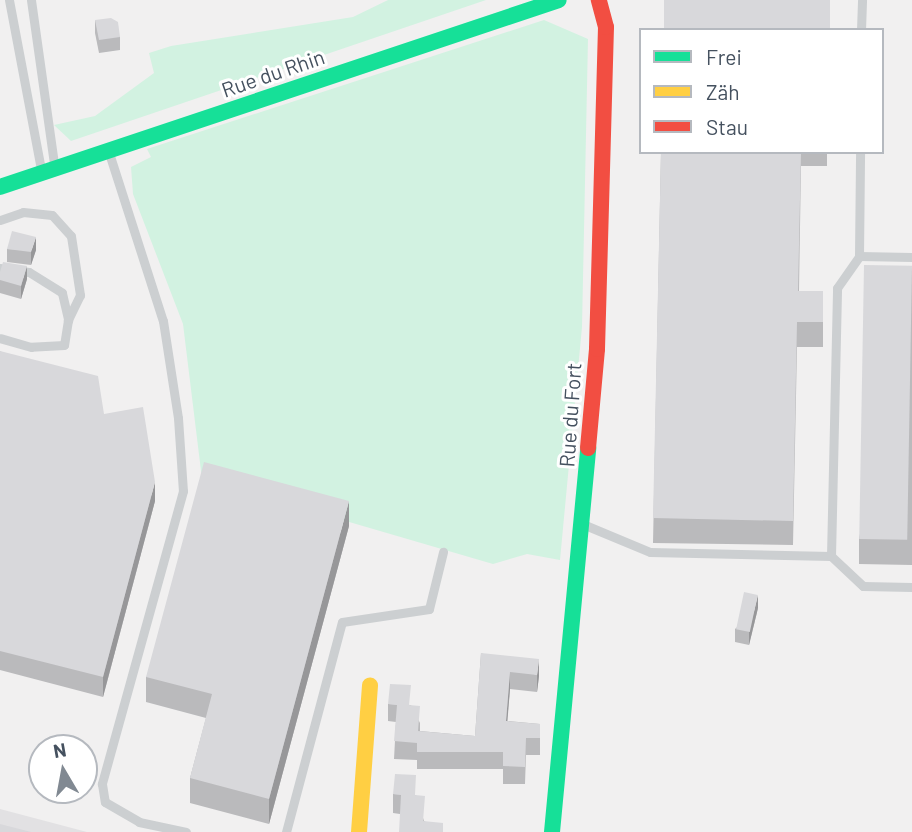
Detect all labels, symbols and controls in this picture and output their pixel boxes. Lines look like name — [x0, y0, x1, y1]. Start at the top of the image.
legend — [639, 28, 884, 154]
street label: Rue du Rhin — [218, 44, 328, 102]
text: Frei — [706, 44, 742, 69]
text: Zäh — [706, 79, 740, 104]
text: Stau — [706, 114, 748, 139]
street label: Rue du Fort — [554, 362, 586, 468]
north arrow — [28, 734, 98, 804]
text: N — [51, 737, 68, 762]

